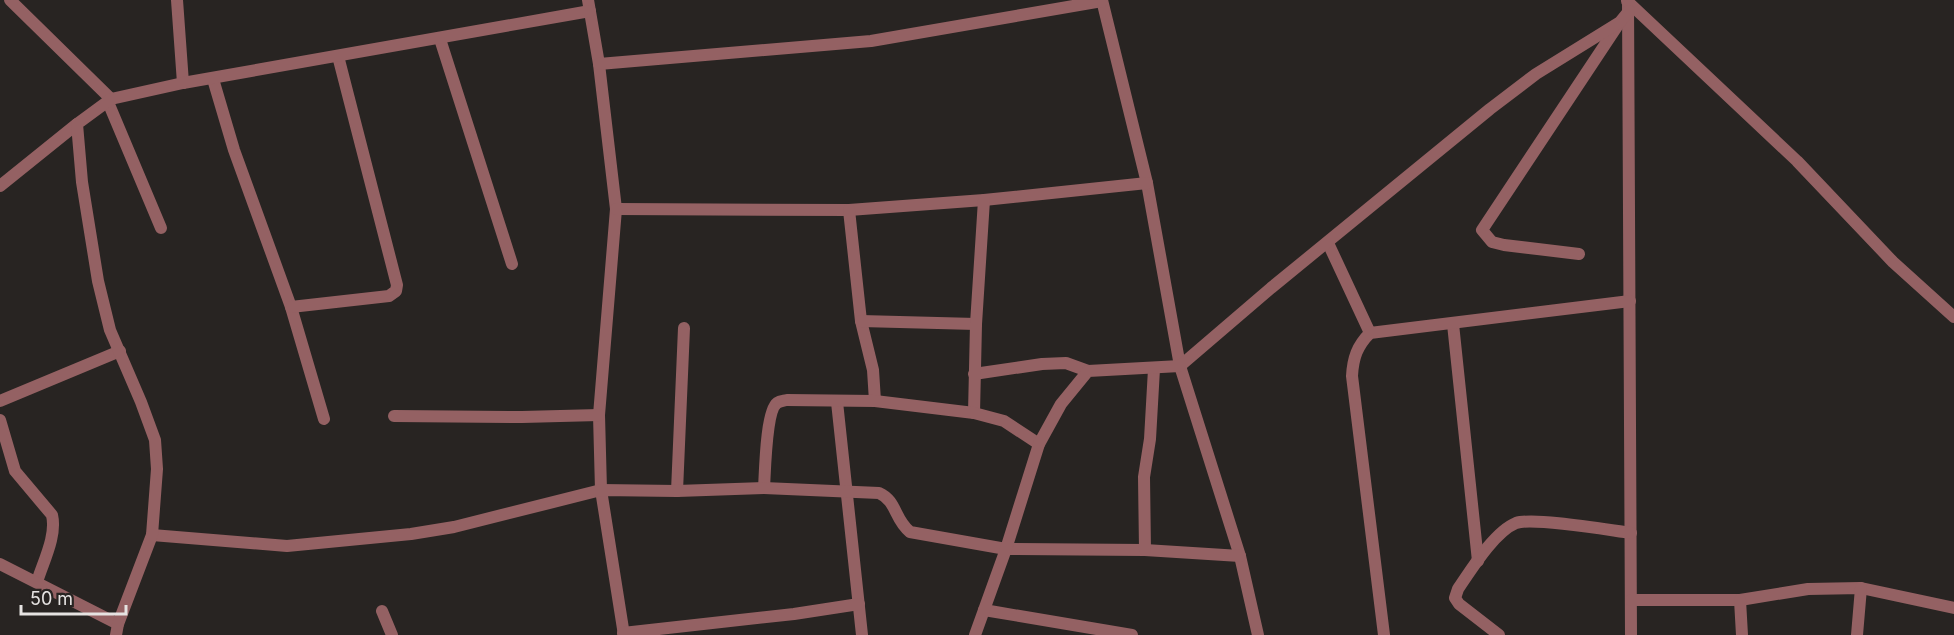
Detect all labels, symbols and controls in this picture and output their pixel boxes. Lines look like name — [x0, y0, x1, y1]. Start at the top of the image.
scale bar — [21, 578, 126, 616]
text: 50 m — [30, 588, 73, 609]

